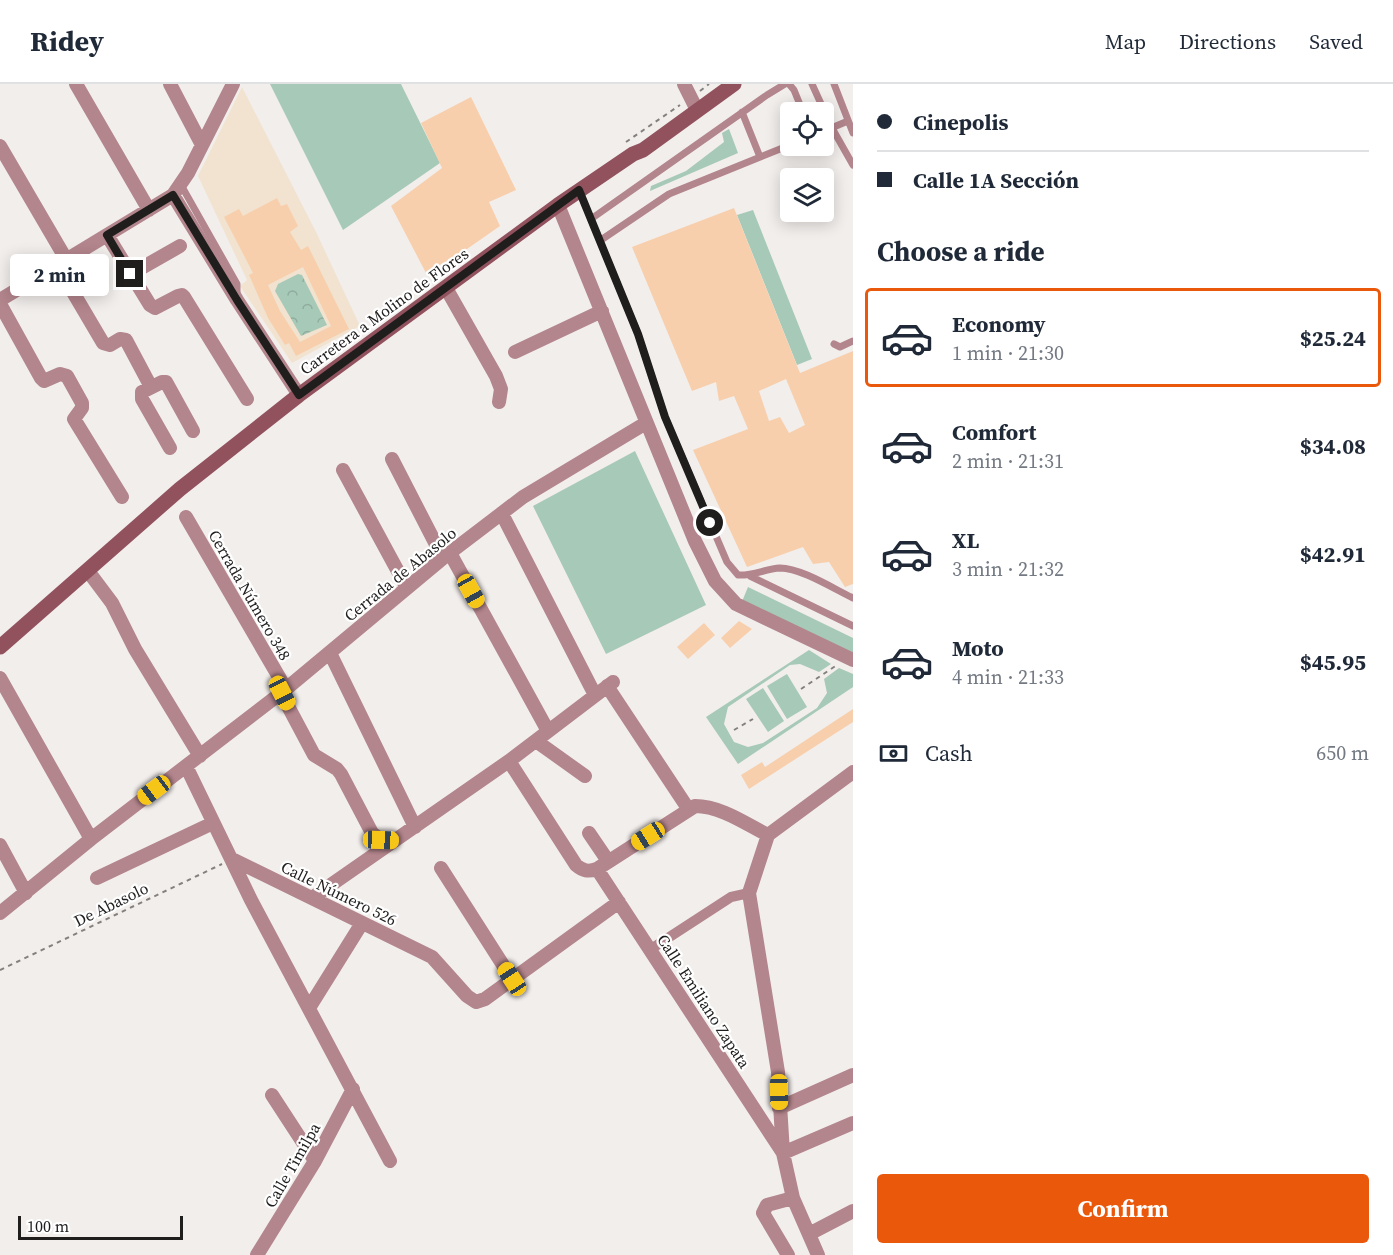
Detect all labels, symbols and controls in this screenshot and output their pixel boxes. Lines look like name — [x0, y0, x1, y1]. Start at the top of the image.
text: Ridey — [30, 22, 104, 60]
text: Map — [1105, 27, 1146, 56]
text: Directions — [1179, 27, 1276, 56]
text: Saved — [1309, 27, 1363, 56]
map controls — [780, 102, 834, 222]
button: locate — [780, 102, 834, 156]
text: Cinepolis — [913, 107, 1008, 137]
text: Calle 1A Sección — [913, 165, 1079, 195]
button: layers — [780, 168, 834, 222]
text: Choose a ride — [877, 233, 1045, 270]
street label: Carretera a Molino de Flores — [295, 242, 473, 380]
callout: 2 min — [10, 253, 109, 295]
route end — [116, 260, 143, 287]
text: 2 min — [34, 261, 85, 289]
text: Economy — [952, 309, 1046, 339]
icon: car — [880, 311, 934, 365]
text: $25.24 — [1300, 323, 1366, 353]
text: 1 min · 21:30 — [952, 339, 1064, 367]
text: Comfort — [952, 417, 1036, 447]
icon: car — [880, 419, 934, 473]
text: $34.08 — [1300, 431, 1366, 461]
text: 2 min · 21:31 — [952, 447, 1064, 475]
route start — [696, 509, 723, 536]
street label: Cerrada de Abasolo — [339, 522, 461, 626]
text: XL — [952, 525, 979, 555]
street label: Cerrada Número 348 — [204, 526, 296, 664]
icon: car — [880, 527, 934, 581]
text: $42.91 — [1300, 539, 1366, 569]
text: 3 min · 21:32 — [952, 555, 1064, 583]
car — [454, 571, 488, 611]
text: Moto — [952, 633, 1004, 663]
icon: car — [880, 635, 934, 689]
text: $45.95 — [1300, 647, 1366, 677]
text: 4 min · 21:33 — [952, 663, 1064, 691]
car — [266, 673, 298, 713]
icon: cash — [877, 737, 910, 770]
text: Cash — [925, 738, 973, 768]
text: 650 m — [1316, 739, 1369, 767]
car — [134, 772, 174, 808]
car — [628, 819, 668, 853]
car — [363, 830, 399, 850]
street label: Calle Número 526 — [277, 855, 401, 931]
street label: De Abasolo — [70, 876, 152, 932]
street label: Calle Emiliano Zapata — [652, 930, 756, 1073]
car — [495, 959, 529, 999]
car — [770, 1074, 788, 1110]
street label: Calle Timilpa — [259, 1118, 326, 1212]
button: Confirm — [877, 1174, 1369, 1243]
scale bar — [18, 1213, 183, 1240]
text: 100 m — [27, 1215, 69, 1237]

